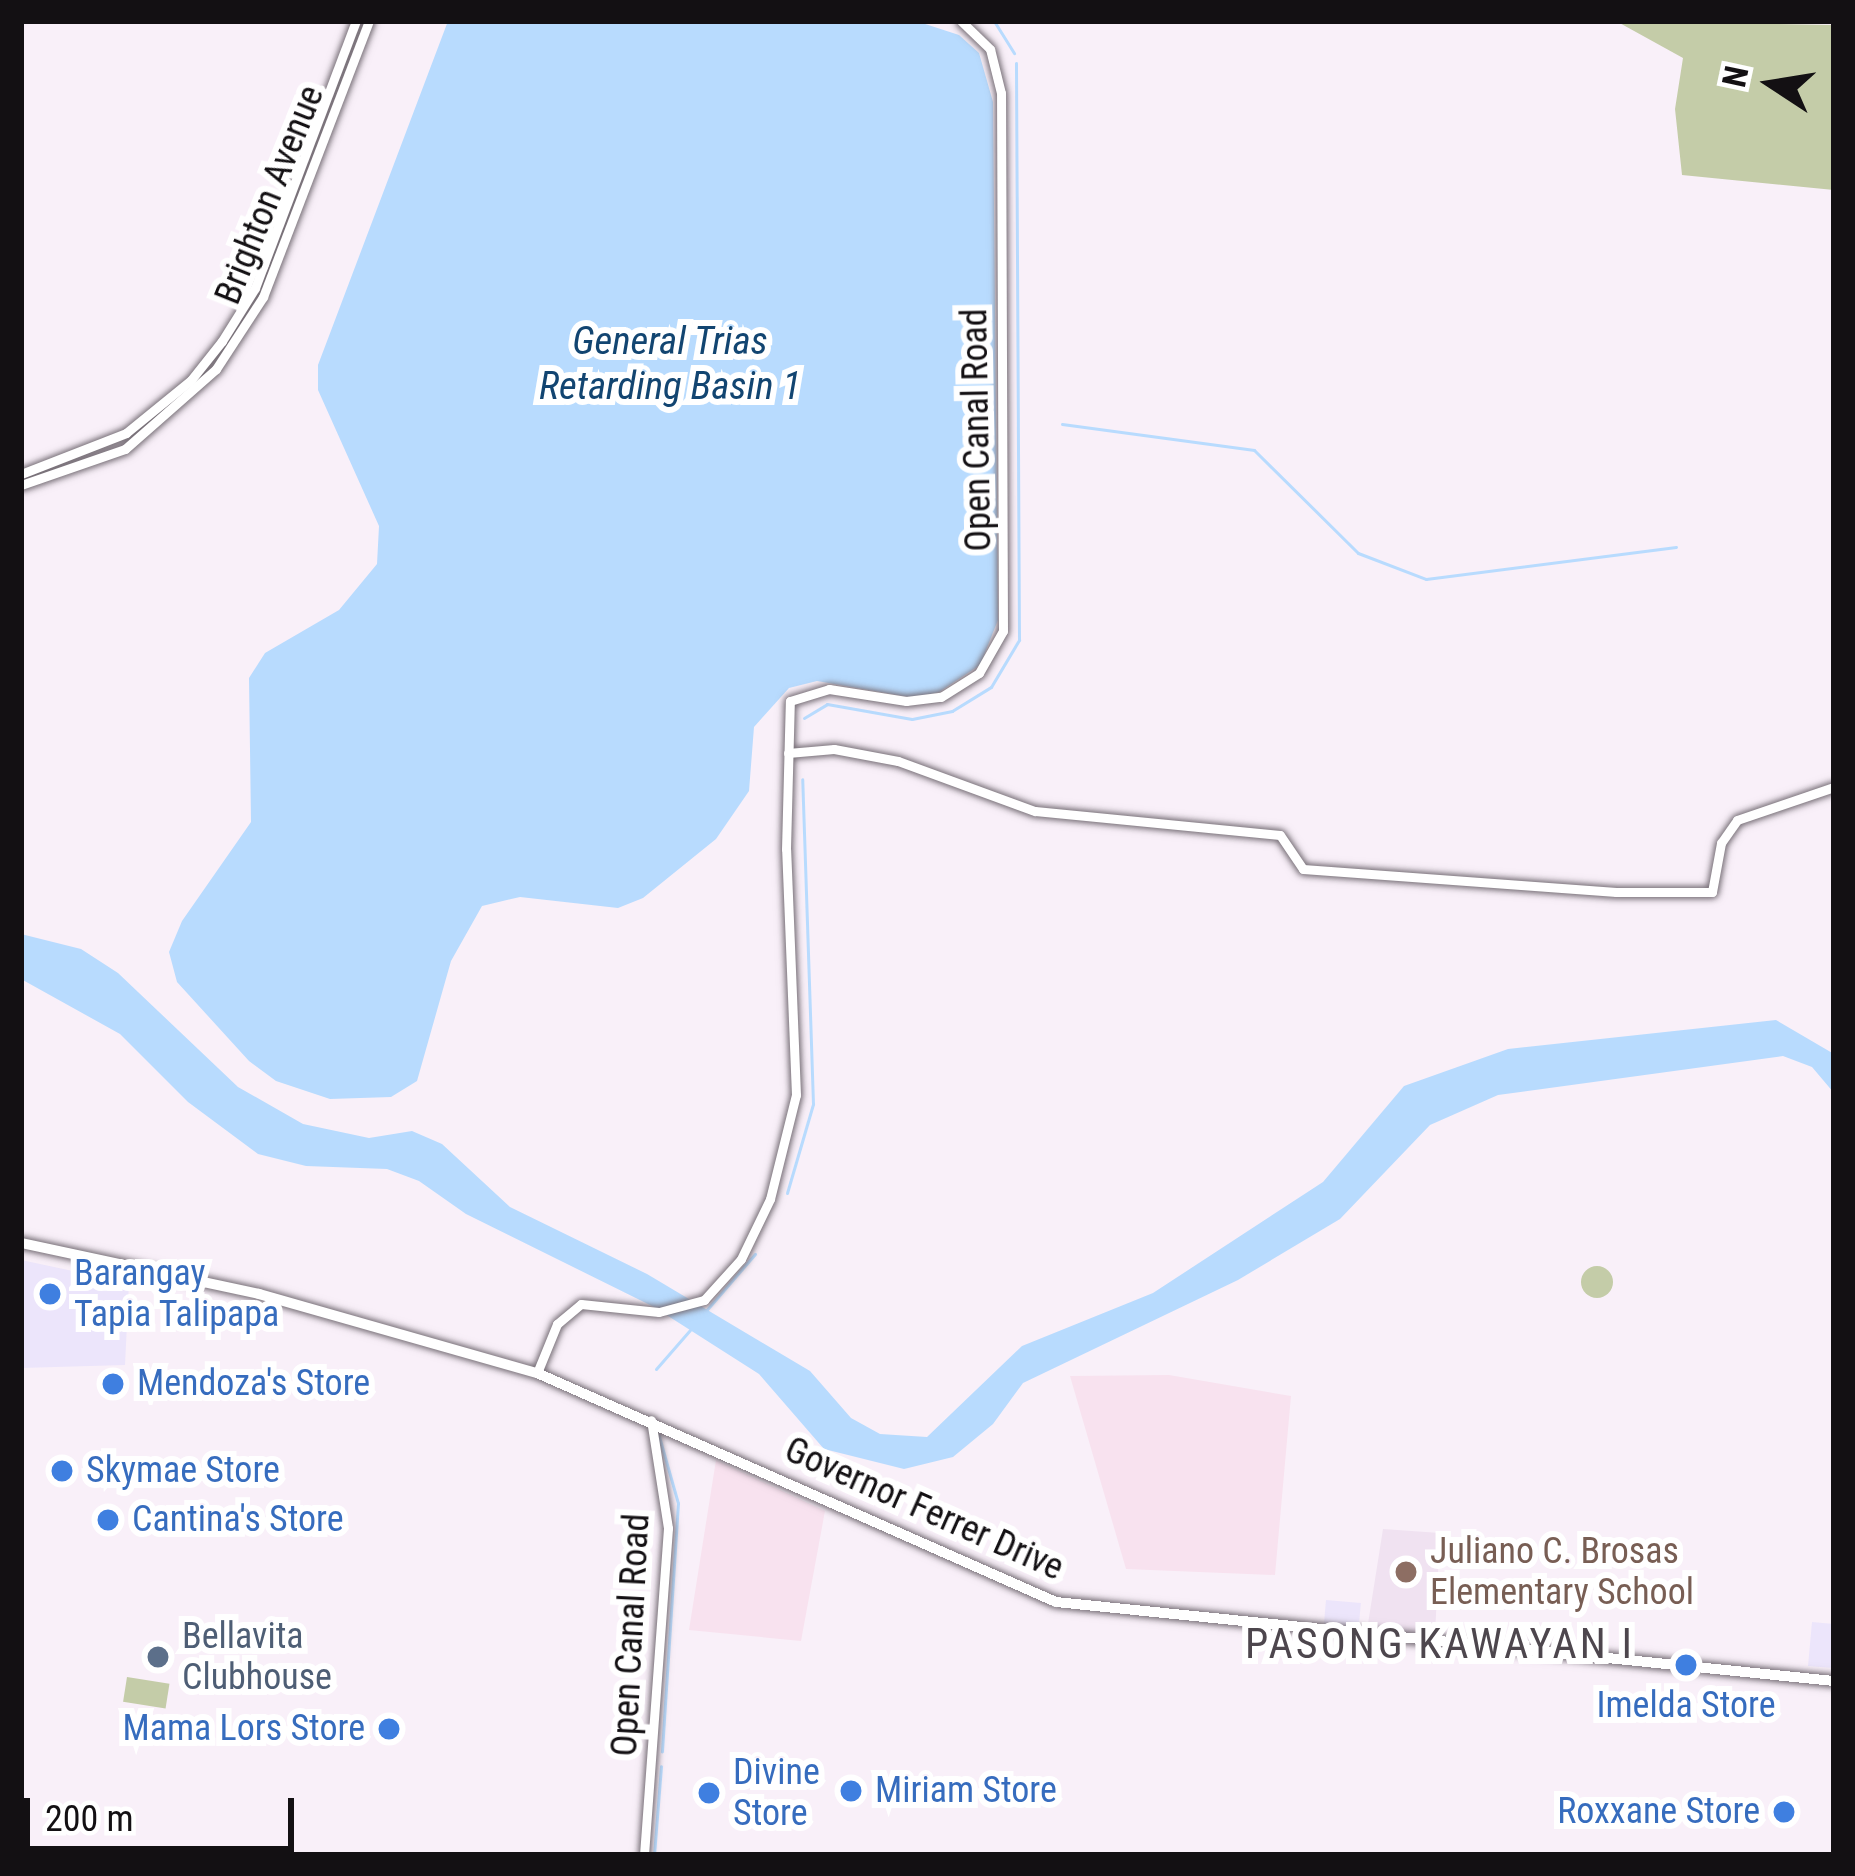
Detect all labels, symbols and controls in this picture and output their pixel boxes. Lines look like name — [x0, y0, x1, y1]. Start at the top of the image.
north arrow — [1711, 24, 1831, 144]
text: N — [1714, 62, 1756, 90]
street label: Brighton Avenue — [207, 79, 333, 311]
street label: Open Canal Road — [953, 308, 1001, 552]
water label: General Trias Retarding Basin 1 — [539, 319, 801, 410]
place label: Barangay Tapia Talipapa — [74, 1251, 280, 1336]
marker: Barangay Tapia Talipapa — [37, 1281, 63, 1307]
place label: Mendoza's Store — [137, 1362, 370, 1406]
marker: Mendoza's Store — [100, 1371, 126, 1397]
street label: Governor Ferrer Drive — [778, 1428, 1070, 1590]
place label: Skymae Store — [86, 1449, 280, 1493]
marker: Skymae Store — [49, 1458, 75, 1484]
place label: Cantina's Store — [132, 1498, 344, 1542]
marker: Cantina's Store — [95, 1507, 121, 1533]
street label: Open Canal Road — [603, 1512, 659, 1758]
place label: Juliano C. Brosas Elementary School — [1430, 1529, 1694, 1614]
marker: Juliano C. Brosas Elementary School — [1393, 1559, 1419, 1585]
place label: Bellavita Clubhouse — [182, 1614, 332, 1699]
district label: PASONG KAWAYAN I — [1245, 1619, 1635, 1669]
marker: Bellavita Clubhouse — [145, 1644, 171, 1670]
marker: Imelda Store — [1673, 1652, 1699, 1678]
place label: Imelda Store — [1596, 1684, 1776, 1728]
place label: Mama Lors Store — [123, 1707, 365, 1751]
marker: Mama Lors Store — [376, 1716, 402, 1742]
place label: Divine Store — [733, 1750, 820, 1835]
place label: Miriam Store — [875, 1769, 1057, 1813]
scale bar — [30, 1774, 300, 1848]
marker: Miriam Store — [838, 1778, 864, 1804]
marker: Divine Store — [696, 1780, 722, 1806]
place label: Roxxane Store — [1557, 1790, 1760, 1834]
text: 200 m — [45, 1798, 134, 1840]
marker: Roxxane Store — [1771, 1799, 1797, 1825]

